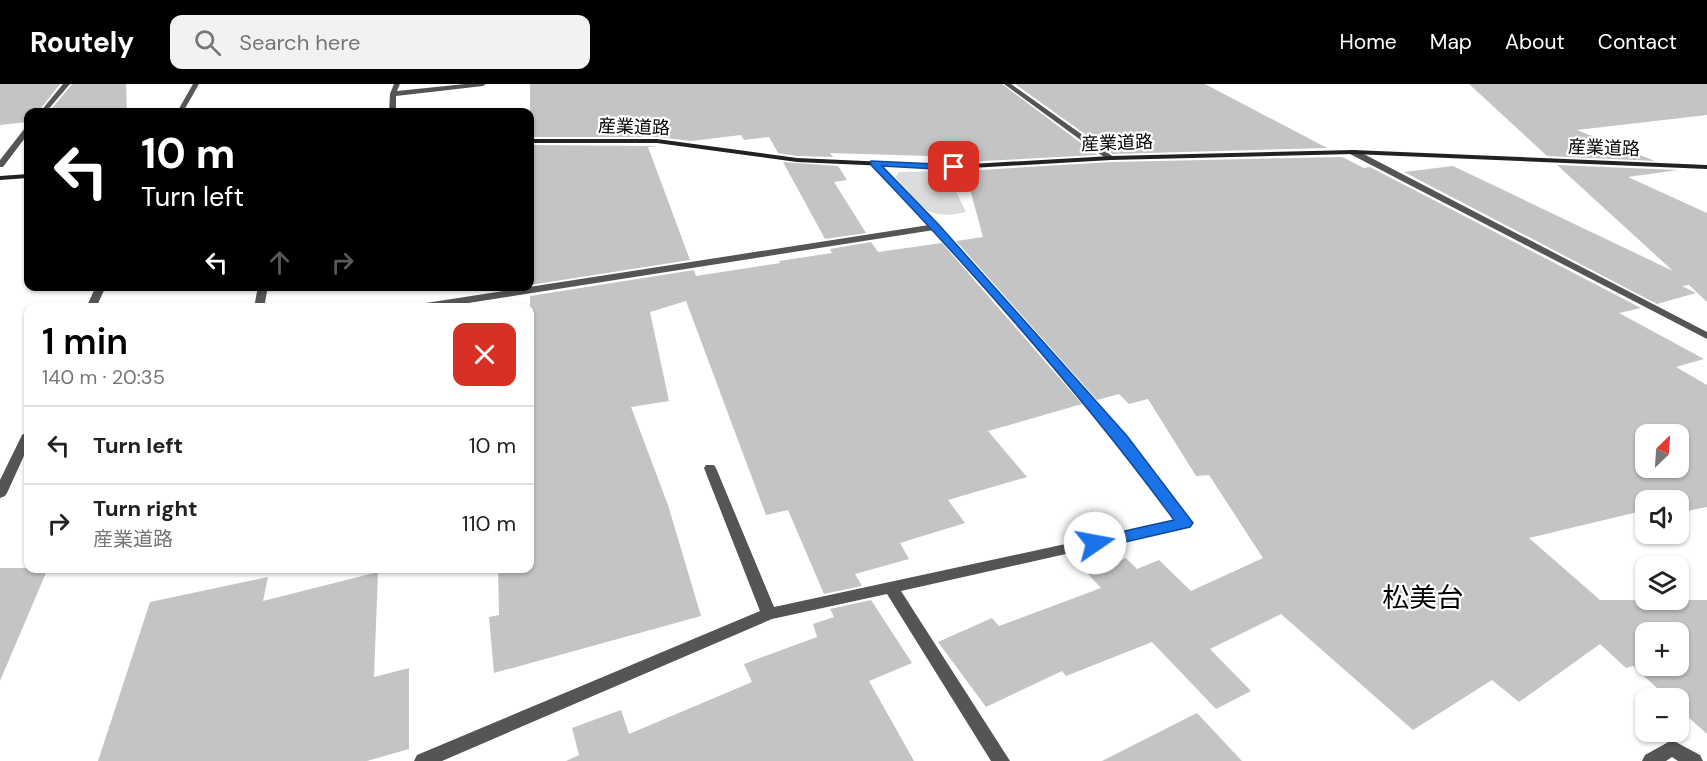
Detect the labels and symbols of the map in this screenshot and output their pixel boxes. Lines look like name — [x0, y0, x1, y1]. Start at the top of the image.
street label: 産業道路 — [598, 114, 670, 140]
street label: 産業道路 — [1081, 130, 1153, 156]
street label: 産業道路 — [1568, 135, 1640, 161]
pin — [928, 141, 979, 192]
north arrow — [1635, 424, 1689, 478]
position arrow — [1063, 511, 1127, 575]
district label: 松美台 — [1383, 580, 1464, 615]

